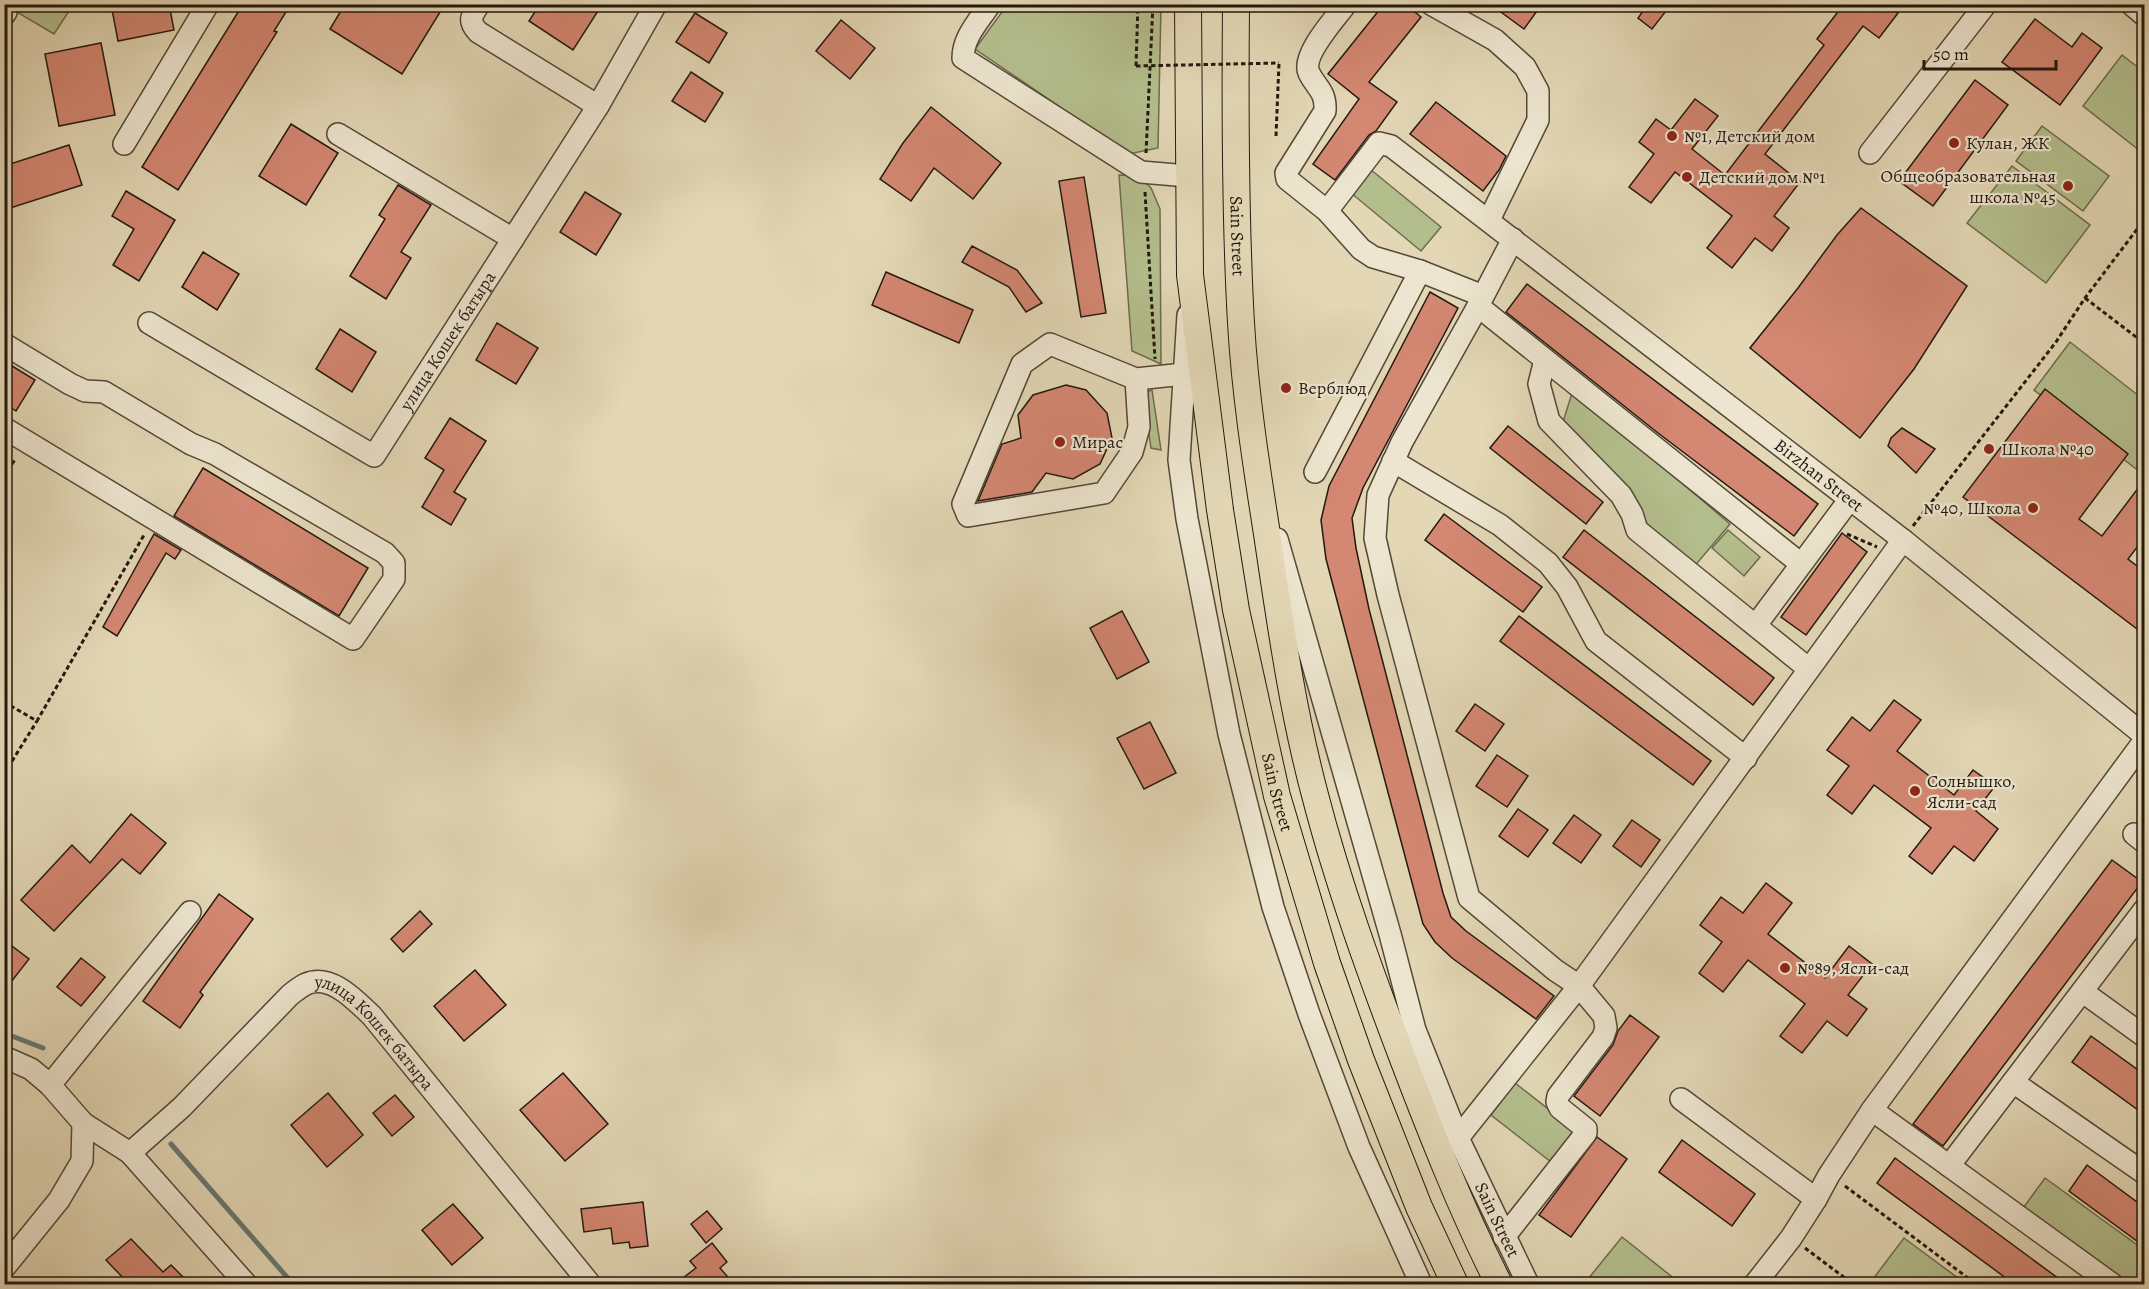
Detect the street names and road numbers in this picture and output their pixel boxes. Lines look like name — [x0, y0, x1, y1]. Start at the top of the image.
street label: Sain Street — [1224, 196, 1251, 277]
street label: улица Кошек батыра — [394, 266, 502, 416]
street label: Birzhan Street — [1769, 433, 1869, 517]
street label: Sain Street — [1256, 751, 1299, 835]
street label: улица Кошек батыра — [313, 969, 440, 1096]
street label: Sain Street — [1469, 1178, 1525, 1261]

